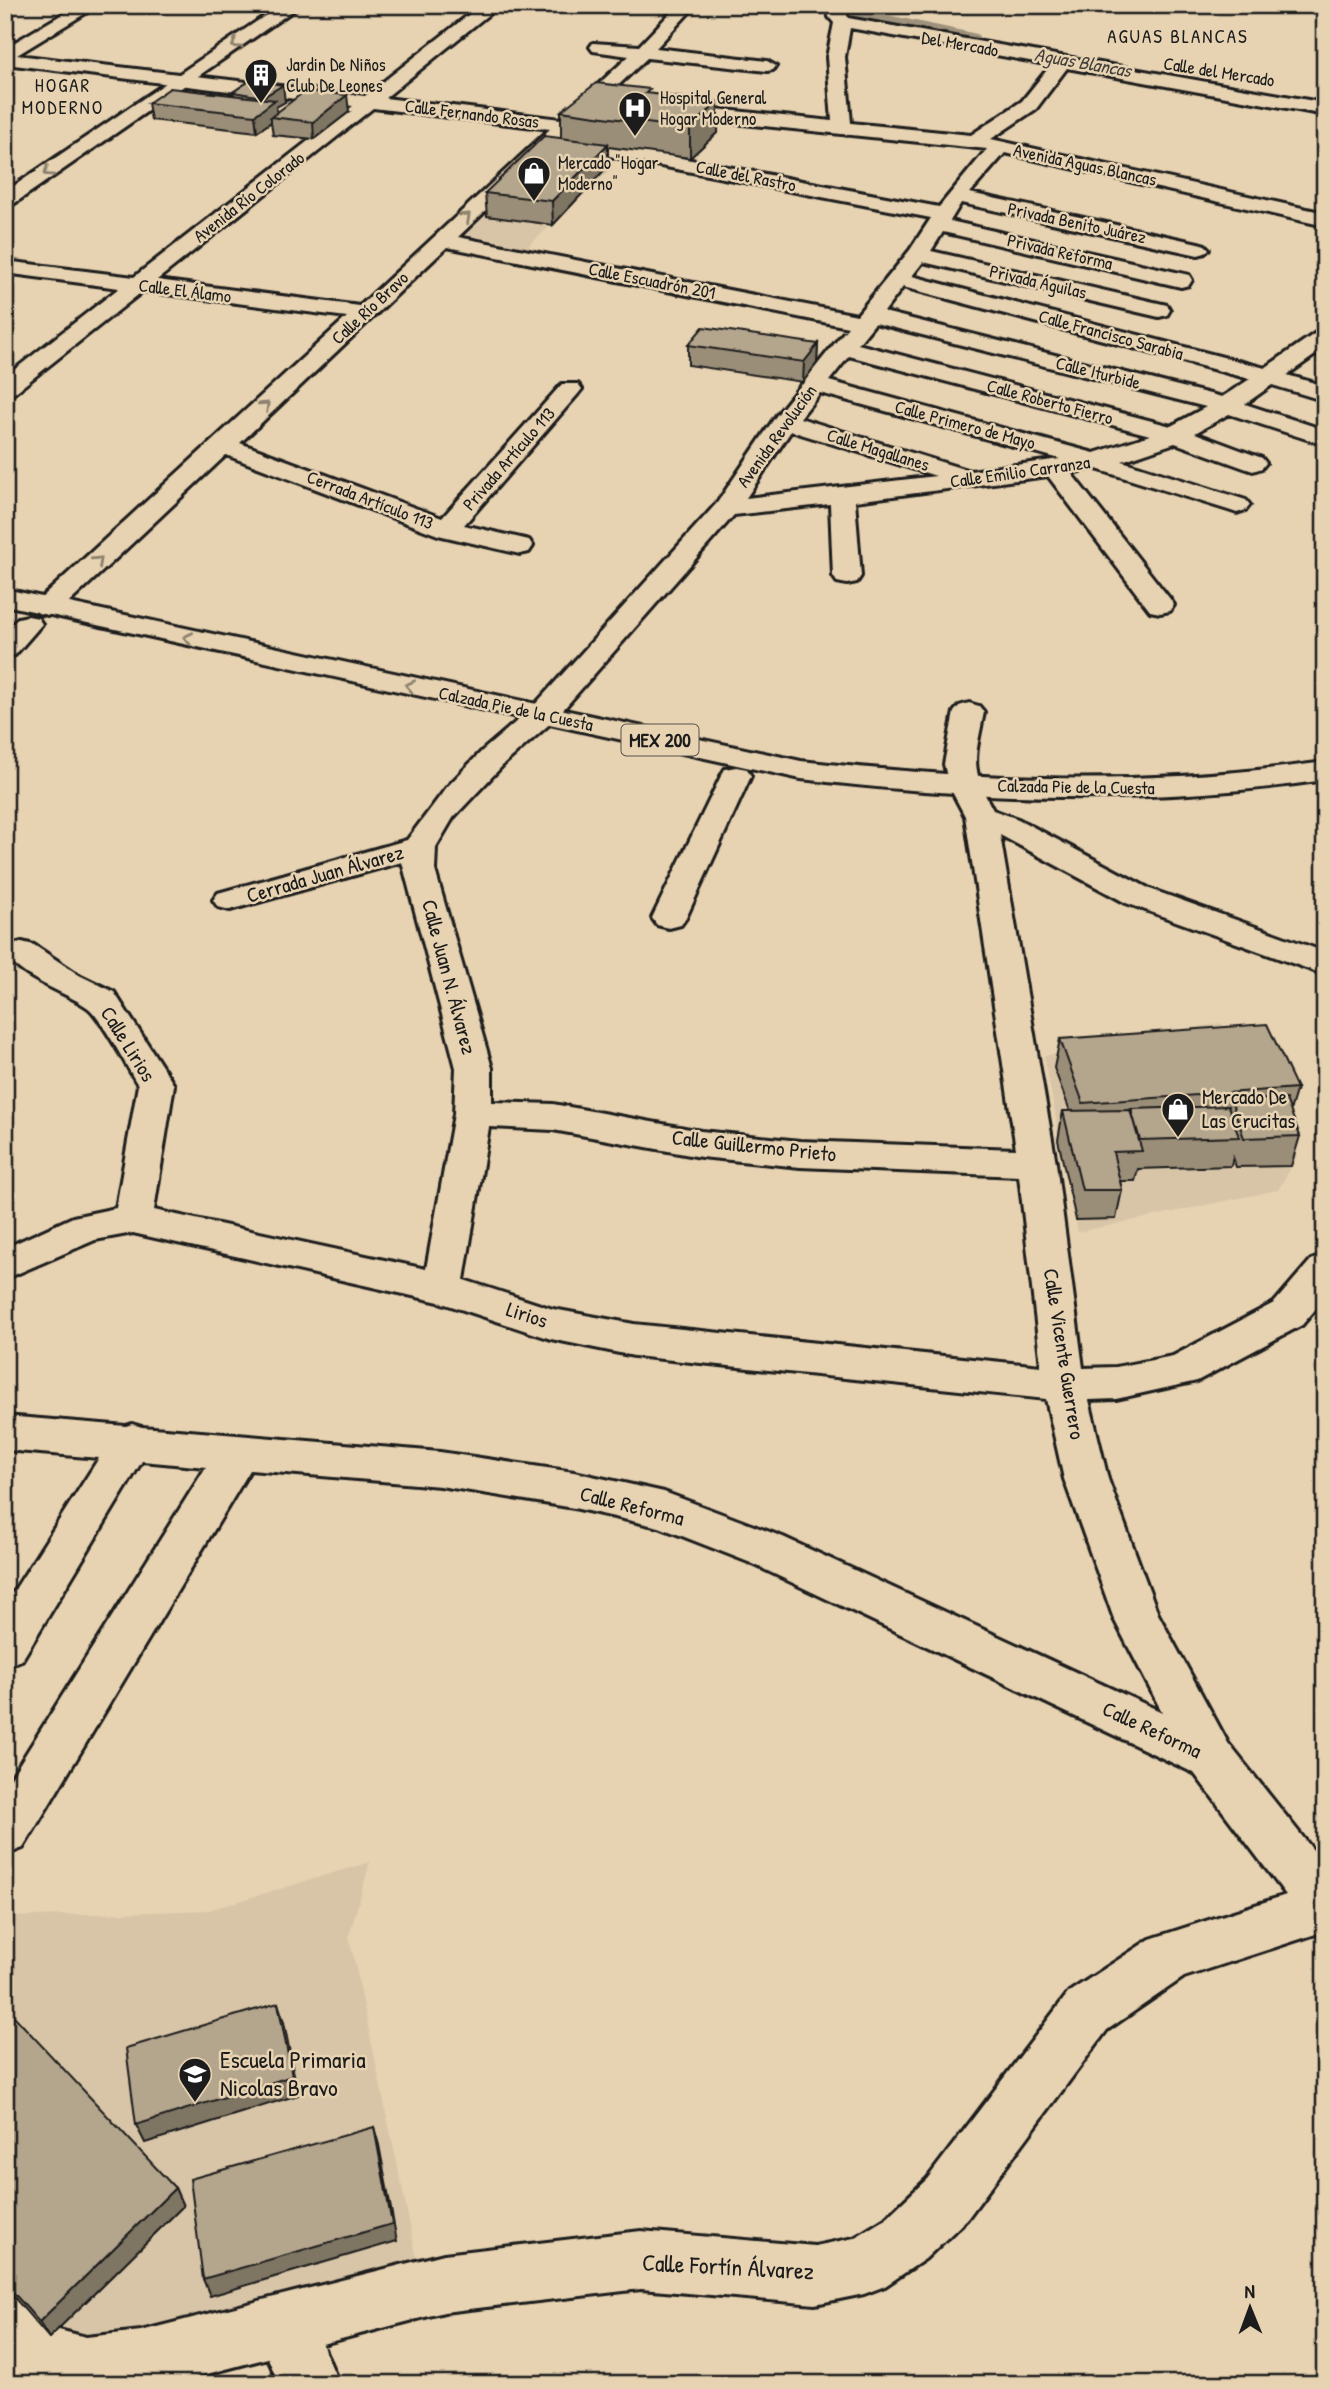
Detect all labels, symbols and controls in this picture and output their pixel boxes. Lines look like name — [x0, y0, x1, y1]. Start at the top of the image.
district label: AGUAS BLANCAS — [1107, 23, 1249, 49]
street label: Del Mercado — [920, 24, 1001, 63]
one-way arrow — [231, 36, 244, 48]
water label: Aguas Blancas — [1033, 41, 1135, 84]
street label: Calle del Mercado — [1162, 50, 1276, 93]
place label: Jardin De Niños Club De Leones — [286, 52, 386, 98]
building icon: Jardin De Niños Club De Leones — [242, 56, 280, 105]
district label: HOGAR MODERNO — [22, 72, 104, 120]
place label: Hospital General Hogar Moderno — [660, 85, 767, 131]
hospital icon: Hospital General Hogar Moderno — [616, 89, 654, 138]
street label: Calle Fernando Rosas — [404, 93, 541, 134]
street label: Avenida Aguas Blancas — [1011, 137, 1159, 192]
street label: Avenida Río Colorado — [188, 145, 309, 248]
place label: Mercado "Hogar Moderno" — [558, 150, 658, 196]
shop icon: Mercado "Hogar Moderno" — [515, 154, 553, 203]
street label: Calle del Rastro — [694, 154, 798, 197]
one-way arrow — [43, 163, 56, 176]
street label: Privada Benito Juárez — [1006, 196, 1149, 249]
one-way arrow — [458, 212, 471, 225]
street label: Privada Reforma — [1005, 227, 1115, 276]
street label: Calle Escuadrón 201 — [587, 256, 718, 305]
street label: Privada Águilas — [987, 258, 1089, 305]
street label: Calle Río Bravo — [326, 265, 414, 350]
street label: Calle El Álamo — [137, 272, 233, 309]
street label: Calle Francisco Sarabia — [1036, 303, 1186, 366]
street label: Calle Iturbide — [1053, 350, 1143, 395]
street label: Calle Roberto Fierro — [984, 373, 1116, 430]
street label: Avenida Revolución — [731, 379, 822, 492]
street label: Calle Primero de Mayo — [892, 394, 1038, 455]
one-way arrow — [257, 402, 270, 415]
street label: Privada Artículo 113 — [457, 402, 561, 516]
street label: Calle Magallanes — [824, 422, 932, 477]
street label: Calle Emilio Carranza — [948, 449, 1092, 494]
street label: Cerrada Artículo 113 — [303, 464, 437, 535]
one-way arrow — [90, 556, 103, 569]
one-way arrow — [182, 631, 194, 646]
one-way arrow — [404, 680, 416, 695]
street label: Calzada Pie de la Cuesta — [437, 680, 596, 737]
road number: MEX 200 — [622, 724, 698, 755]
street label: Calzada Pie de la Cuesta — [997, 773, 1155, 800]
street label: Cerrada Juan Álvarez — [243, 837, 407, 910]
street label: Calle Juan N. Álvarez — [415, 896, 484, 1057]
street label: Calle Lirios — [94, 1000, 163, 1087]
place label: Mercado De Las Crucitas — [1202, 1082, 1295, 1135]
shop icon: Mercado De Las Crucitas — [1159, 1090, 1197, 1139]
street label: Calle Guillermo Prieto — [670, 1122, 838, 1169]
street label: Calle Vicente Guerrero — [1037, 1266, 1092, 1442]
street label: Lirios — [503, 1294, 552, 1335]
street label: Calle Reforma — [577, 1479, 687, 1532]
street label: Calle Reforma — [1098, 1694, 1207, 1765]
place label: Escuela Primaria Nicolas Bravo — [220, 2043, 366, 2103]
school or university icon: Escuela Primaria Nicolas Bravo — [176, 2055, 214, 2104]
street label: Calle Fortín Álvarez — [641, 2246, 815, 2286]
north arrow — [1214, 2274, 1284, 2344]
text: N — [1244, 2278, 1255, 2304]

